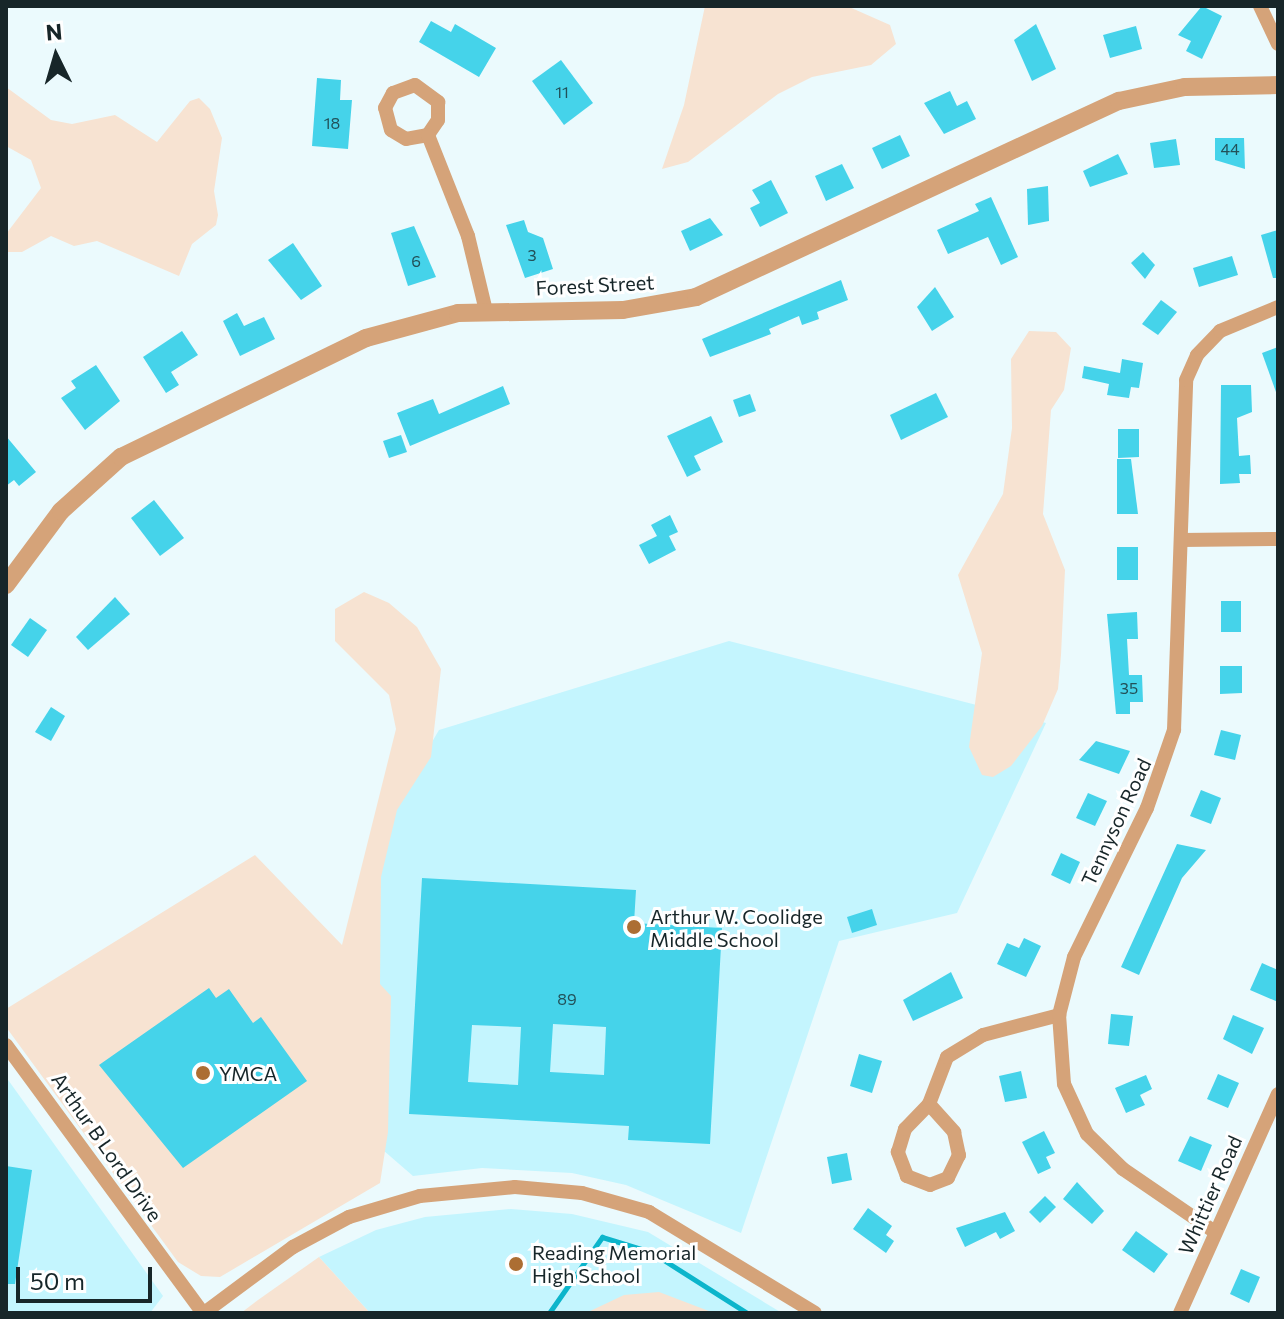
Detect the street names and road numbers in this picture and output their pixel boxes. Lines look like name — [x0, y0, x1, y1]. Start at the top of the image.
street label: Forest Street — [535, 270, 655, 300]
street label: Tennyson Road — [1076, 754, 1156, 890]
street label: Arthur B Lord Drive — [47, 1068, 167, 1226]
street label: Whittier Road — [1173, 1132, 1247, 1258]

